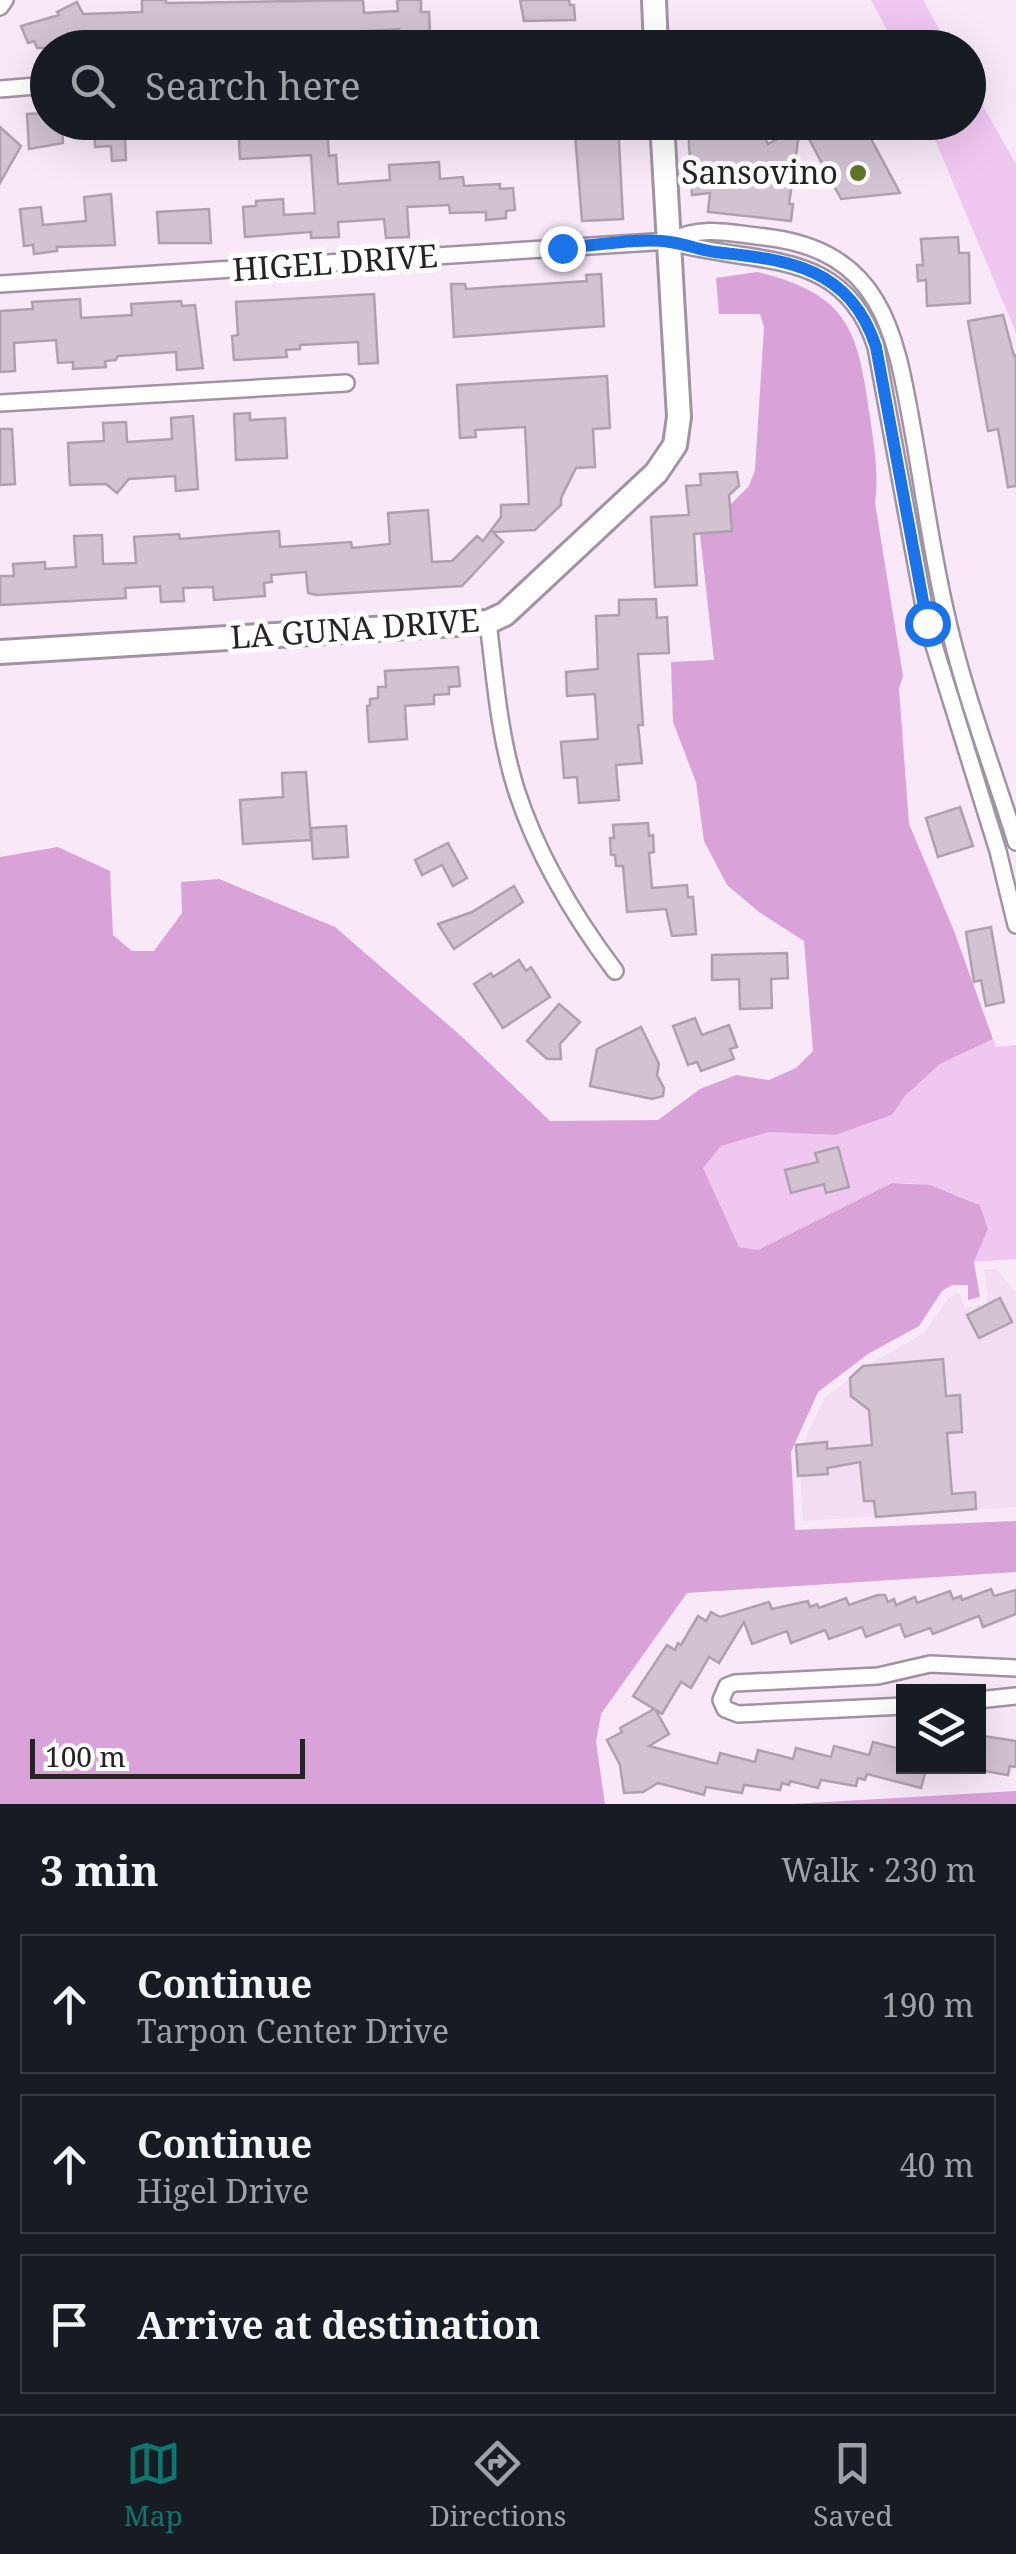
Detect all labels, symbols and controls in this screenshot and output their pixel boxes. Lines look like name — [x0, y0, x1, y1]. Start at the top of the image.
search box — [30, 30, 986, 140]
icon: search — [65, 58, 120, 113]
text: Search here — [145, 59, 361, 111]
place label: Sansovino — [681, 150, 838, 193]
marker: Sansovino — [847, 162, 869, 184]
route end — [540, 226, 586, 272]
street label: HIGEL DRIVE — [231, 233, 439, 290]
street label: LA GUNA DRIVE — [229, 597, 481, 658]
route start — [905, 601, 951, 647]
map controls — [896, 1684, 986, 1774]
button: layers — [896, 1684, 986, 1774]
scale bar — [30, 1734, 305, 1778]
text: 100 m — [45, 1737, 126, 1775]
text: 3 min — [40, 1841, 159, 1898]
text: Walk · 230 m — [781, 1848, 976, 1891]
text: Continue — [137, 1957, 312, 2009]
icon: ahead — [42, 1977, 97, 2032]
text: 190 m — [882, 1983, 974, 2026]
text: Tarpon Center Drive — [137, 2009, 449, 2052]
text: Continue — [137, 2117, 312, 2169]
icon: ahead — [42, 2137, 97, 2192]
text: 40 m — [900, 2143, 974, 2186]
text: Higel Drive — [137, 2169, 309, 2212]
icon: arrive — [42, 2297, 97, 2352]
text: Arrive at destination — [137, 2298, 541, 2350]
tab: Map — [123, 2436, 183, 2534]
tab: Directions — [429, 2436, 566, 2534]
tab: Saved — [813, 2436, 893, 2534]

